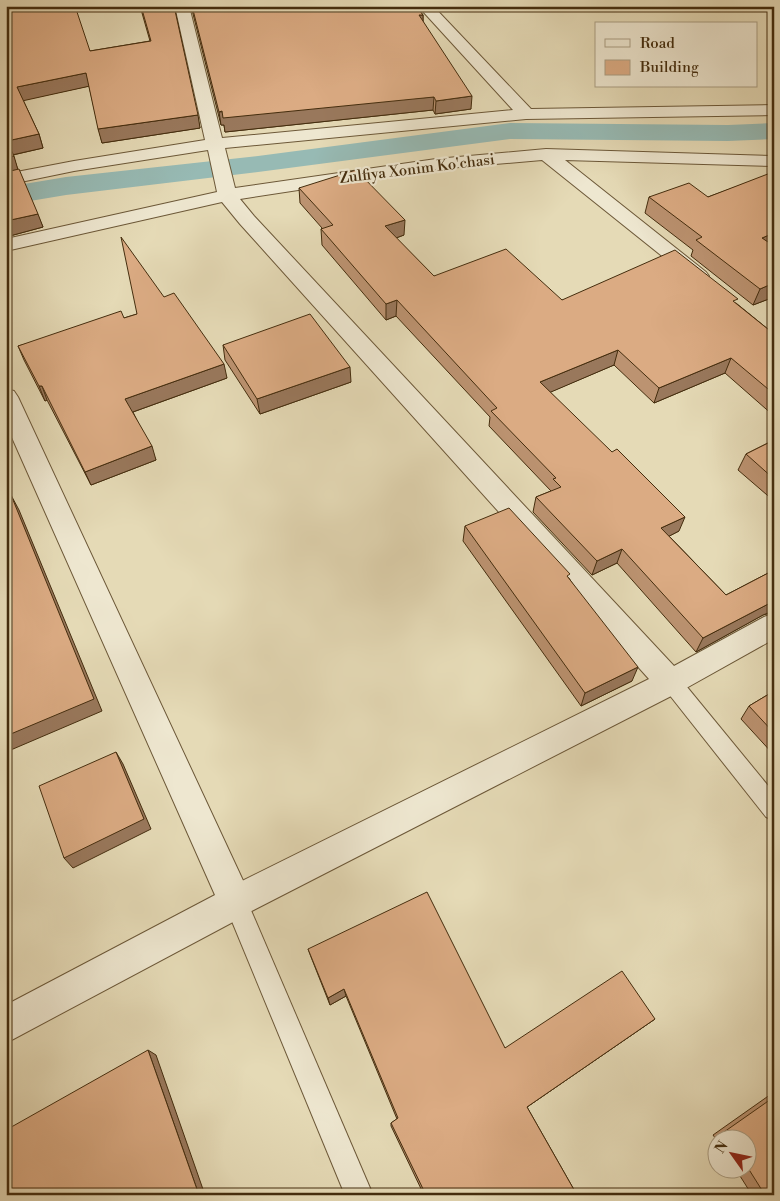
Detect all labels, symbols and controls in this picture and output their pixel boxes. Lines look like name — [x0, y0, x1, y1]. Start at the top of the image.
legend — [595, 22, 758, 88]
text: Road — [640, 34, 675, 53]
text: Building — [639, 58, 699, 77]
street label: Zulfiya Xonim Ko'chasi — [338, 150, 496, 188]
north arrow — [708, 1128, 758, 1178]
text: N — [711, 1138, 733, 1157]

